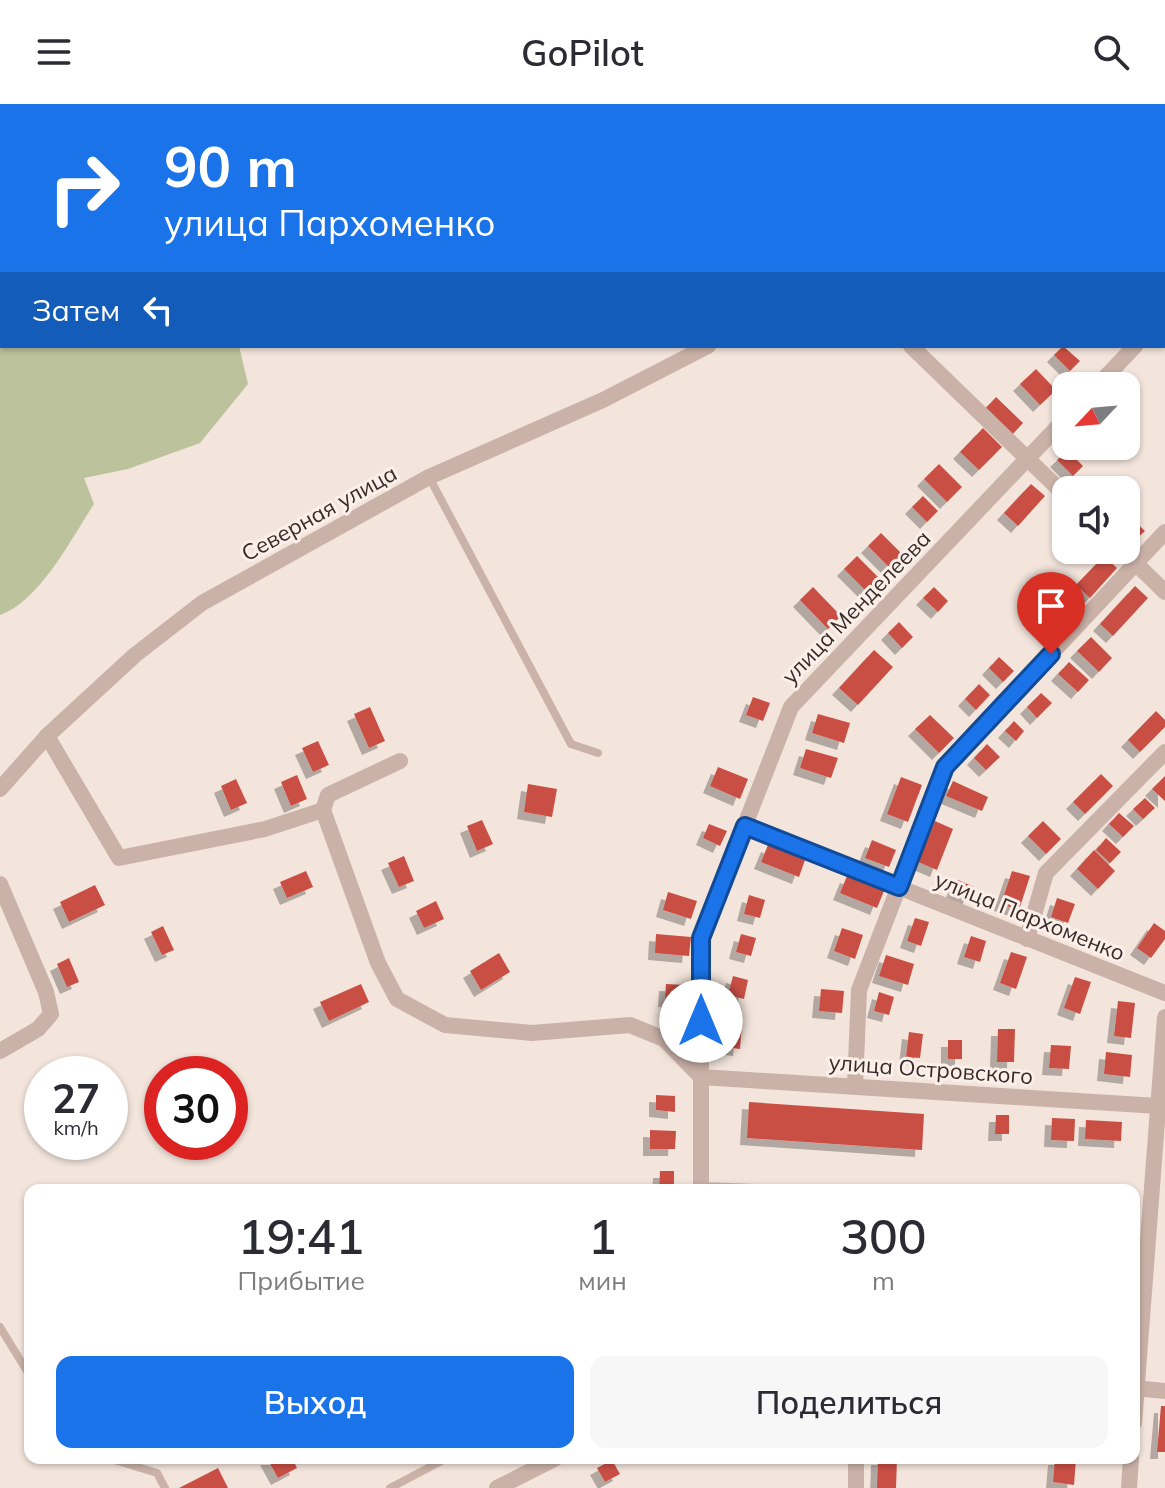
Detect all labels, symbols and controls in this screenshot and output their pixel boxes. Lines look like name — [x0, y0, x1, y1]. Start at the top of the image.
icon: menu — [32, 30, 76, 74]
text: GoPilot — [521, 30, 644, 75]
icon: search — [1089, 30, 1133, 74]
text: 90 m — [164, 131, 297, 201]
icon: right — [32, 136, 136, 240]
text: улица Пархоменко — [164, 200, 496, 245]
icon: left — [136, 288, 180, 332]
text: Затем — [32, 291, 120, 329]
north arrow — [1052, 372, 1140, 460]
map controls — [1052, 372, 1140, 564]
street label: Северная улица — [236, 459, 402, 567]
button: sound — [1052, 476, 1140, 564]
street label: улица Менделеева — [776, 524, 936, 690]
pin — [1017, 572, 1085, 654]
icon: arrive — [1029, 584, 1073, 628]
street label: улица Пархоменко — [931, 865, 1129, 967]
position arrow — [659, 979, 743, 1063]
street label: улица Островского — [828, 1048, 1034, 1090]
speed limit sign: 30 — [144, 1056, 248, 1160]
text: 27 — [52, 1073, 100, 1123]
text: km/h — [53, 1115, 99, 1140]
text: 19:41 — [238, 1206, 364, 1266]
text: 1 — [588, 1206, 617, 1266]
text: 300 — [840, 1206, 927, 1266]
text: Прибытие — [237, 1264, 365, 1297]
text: мин — [578, 1264, 627, 1297]
text: m — [872, 1264, 895, 1297]
button: Выход — [56, 1356, 574, 1448]
button: Поделиться — [590, 1356, 1108, 1448]

